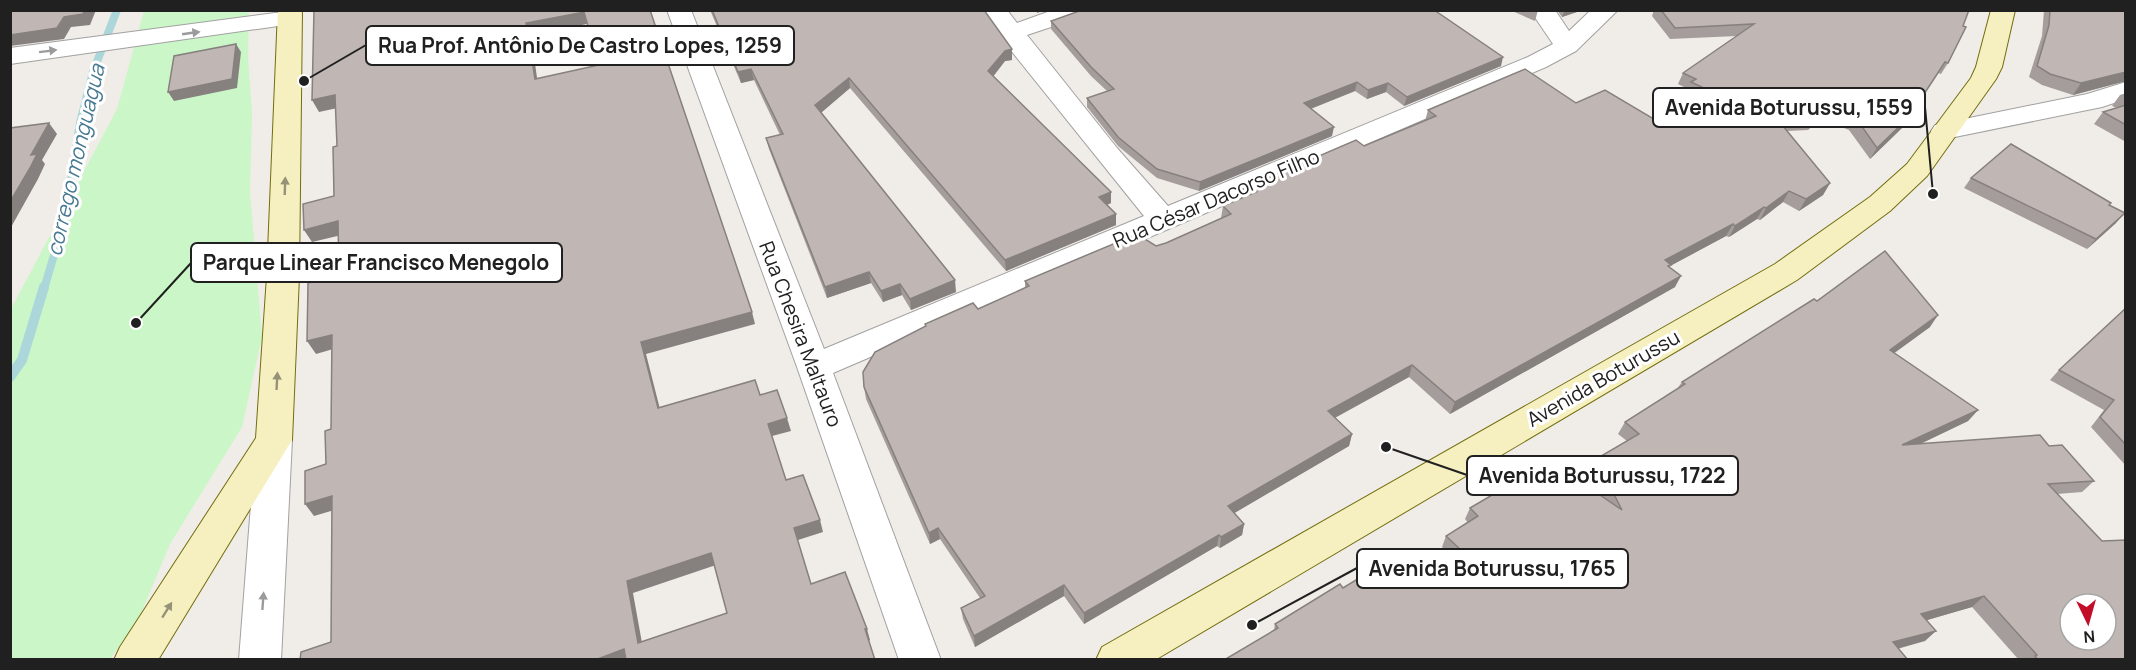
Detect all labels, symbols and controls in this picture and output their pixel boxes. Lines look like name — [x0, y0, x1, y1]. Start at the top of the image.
callout: Rua Prof. Antônio De Castro Lopes, 1259 — [366, 26, 794, 65]
one-way arrow — [181, 28, 200, 37]
text: Rua Prof. Antônio De Castro Lopes, 1259 — [378, 31, 782, 59]
one-way arrow — [39, 46, 58, 55]
water label: corrego monguagua — [39, 60, 111, 259]
callout: Avenida Boturussu, 1559 — [1653, 88, 1925, 127]
text: Avenida Boturussu, 1559 — [1665, 93, 1913, 121]
street label: Rua César Dacorso Filho — [1109, 142, 1324, 254]
one-way arrow — [281, 177, 290, 196]
street label: Rua Chesira Maltauro — [753, 237, 849, 431]
callout: Parque Linear Francisco Menegolo — [191, 243, 562, 282]
text: Parque Linear Francisco Menegolo — [203, 248, 549, 276]
street label: Avenida Boturussu — [1522, 323, 1684, 433]
one-way arrow — [272, 372, 282, 391]
callout: Avenida Boturussu, 1722 — [1467, 456, 1738, 495]
text: Avenida Boturussu, 1722 — [1479, 461, 1725, 489]
callout: Avenida Boturussu, 1765 — [1357, 549, 1628, 588]
text: Avenida Boturussu, 1765 — [1368, 554, 1616, 582]
one-way arrow — [259, 592, 268, 611]
north arrow — [2058, 592, 2118, 652]
one-way arrow — [161, 602, 172, 618]
text: N — [2083, 625, 2096, 648]

